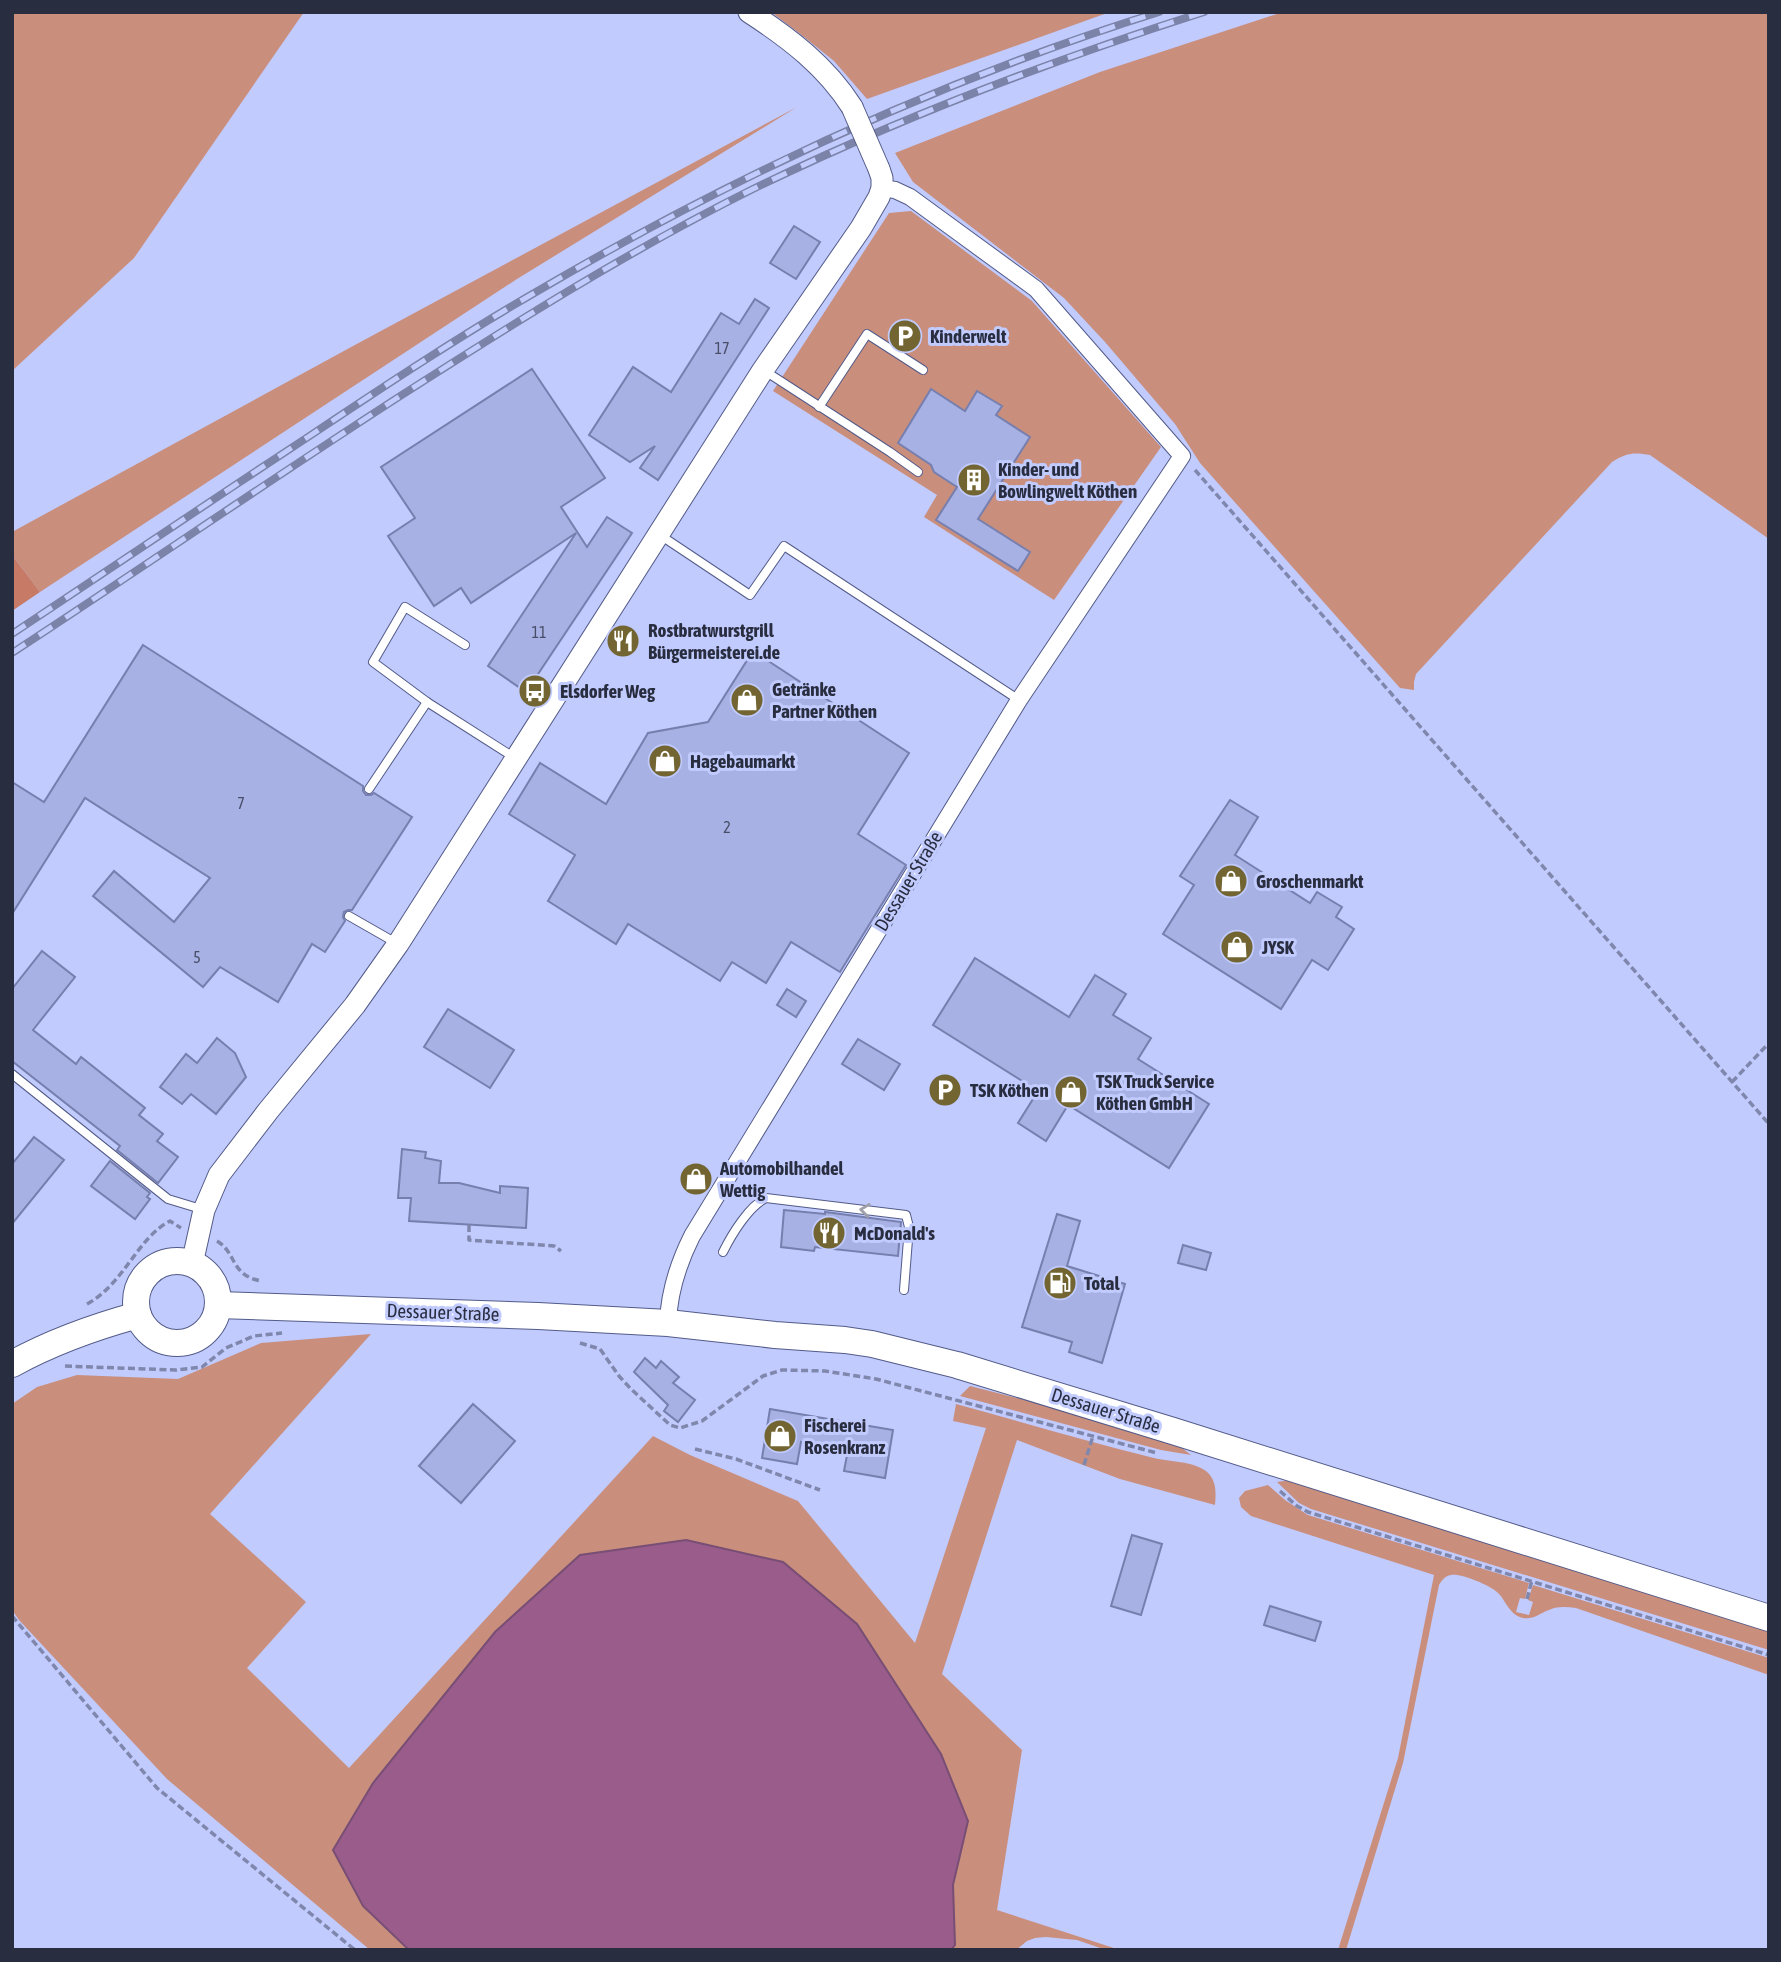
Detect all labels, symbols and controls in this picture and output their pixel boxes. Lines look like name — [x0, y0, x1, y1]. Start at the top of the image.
parking icon: Kinderwelt — [886, 317, 924, 355]
place label: Kinderwelt — [930, 325, 1007, 347]
house number: 17 — [714, 339, 730, 357]
place label: Kinder- und Bowlingwelt Köthen — [998, 458, 1137, 502]
building icon: Kinder- und Bowlingwelt Köthen — [955, 461, 993, 499]
place label: Rostbratwurstgrill Bürgermeisterei.de — [648, 619, 781, 663]
restaurant icon: Rostbratwurstgrill Bürgermeisterei.de — [604, 622, 642, 660]
house number: 11 — [531, 623, 547, 641]
bus stop icon: Elsdorfer Weg — [516, 672, 554, 710]
place label: Getränke Partner Köthen — [772, 678, 877, 722]
place label: Elsdorfer Weg — [560, 680, 656, 702]
shop icon: Getränke Partner Köthen — [728, 681, 766, 719]
shop icon: Hagebaumarkt — [646, 742, 684, 780]
place label: Hagebaumarkt — [690, 750, 796, 772]
house number: 7 — [237, 794, 245, 812]
house number: 2 — [723, 818, 731, 836]
street label: Dessauer Straße — [870, 827, 946, 935]
shop icon: Groschenmarkt — [1212, 862, 1250, 900]
place label: Groschenmarkt — [1256, 870, 1364, 892]
shop icon: JYSK — [1218, 928, 1256, 966]
place label: JYSK — [1261, 936, 1295, 958]
house number: 5 — [193, 948, 201, 966]
place label: TSK Truck Service Köthen GmbH — [1096, 1070, 1215, 1114]
parking icon: TSK Köthen — [926, 1071, 964, 1109]
shop icon: TSK Truck Service Köthen GmbH — [1052, 1073, 1090, 1111]
place label: TSK Köthen — [970, 1079, 1049, 1101]
place label: Automobilhandel Wettig — [719, 1157, 845, 1201]
shop icon: Automobilhandel Wettig — [677, 1160, 715, 1198]
one-way arrow — [859, 1203, 870, 1218]
restaurant icon: McDonald's — [810, 1214, 848, 1252]
place label: McDonald's — [854, 1222, 935, 1244]
fuel station icon: Total — [1041, 1264, 1079, 1302]
place label: Total — [1084, 1272, 1120, 1294]
street label: Dessauer Straße — [386, 1299, 500, 1325]
street label: Dessauer Straße — [1049, 1383, 1163, 1437]
place label: Fischerei Rosenkranz — [804, 1414, 886, 1458]
shop icon: Fischerei Rosenkranz — [761, 1417, 799, 1455]

